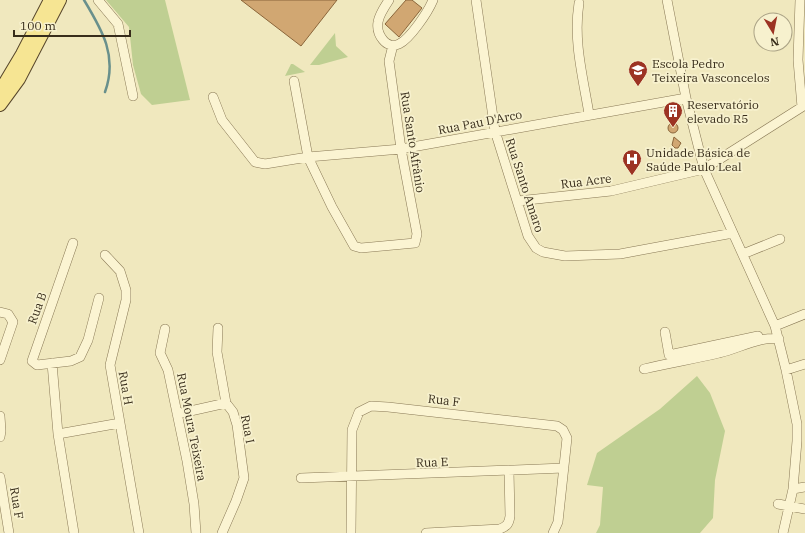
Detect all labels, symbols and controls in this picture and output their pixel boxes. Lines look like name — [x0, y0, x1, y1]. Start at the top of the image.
scale bar — [14, 12, 130, 38]
north arrow — [753, 12, 793, 52]
text: 100 m — [20, 18, 56, 33]
text: N — [769, 34, 780, 50]
place label: Escola Pedro Teixeira Vasconcelos — [652, 56, 770, 85]
school or university icon: Escola Pedro Teixeira Vasconcelos — [627, 59, 649, 87]
street label: Rua Santo Afrânio — [398, 90, 428, 194]
place label: Reservatório elevado R5 — [687, 97, 759, 126]
building icon: Reservatório elevado R5 — [662, 100, 684, 128]
street label: Rua Pau D'Arco — [437, 106, 524, 138]
street label: Rua Santo Amaro — [503, 136, 547, 234]
place label: Unidade Básica de Saúde Paulo Leal — [646, 145, 750, 174]
hospital icon: Unidade Básica de Saúde Paulo Leal — [621, 148, 643, 176]
street label: Rua Acre — [560, 170, 612, 192]
street label: Rua B — [24, 290, 50, 326]
street label: Rua H — [116, 370, 136, 406]
street label: Rua Moura Teixeira — [174, 371, 210, 483]
street label: Rua F — [427, 391, 461, 409]
street label: Rua I — [238, 413, 258, 445]
street label: Rua E — [416, 454, 448, 470]
street label: Rua F — [7, 486, 27, 520]

